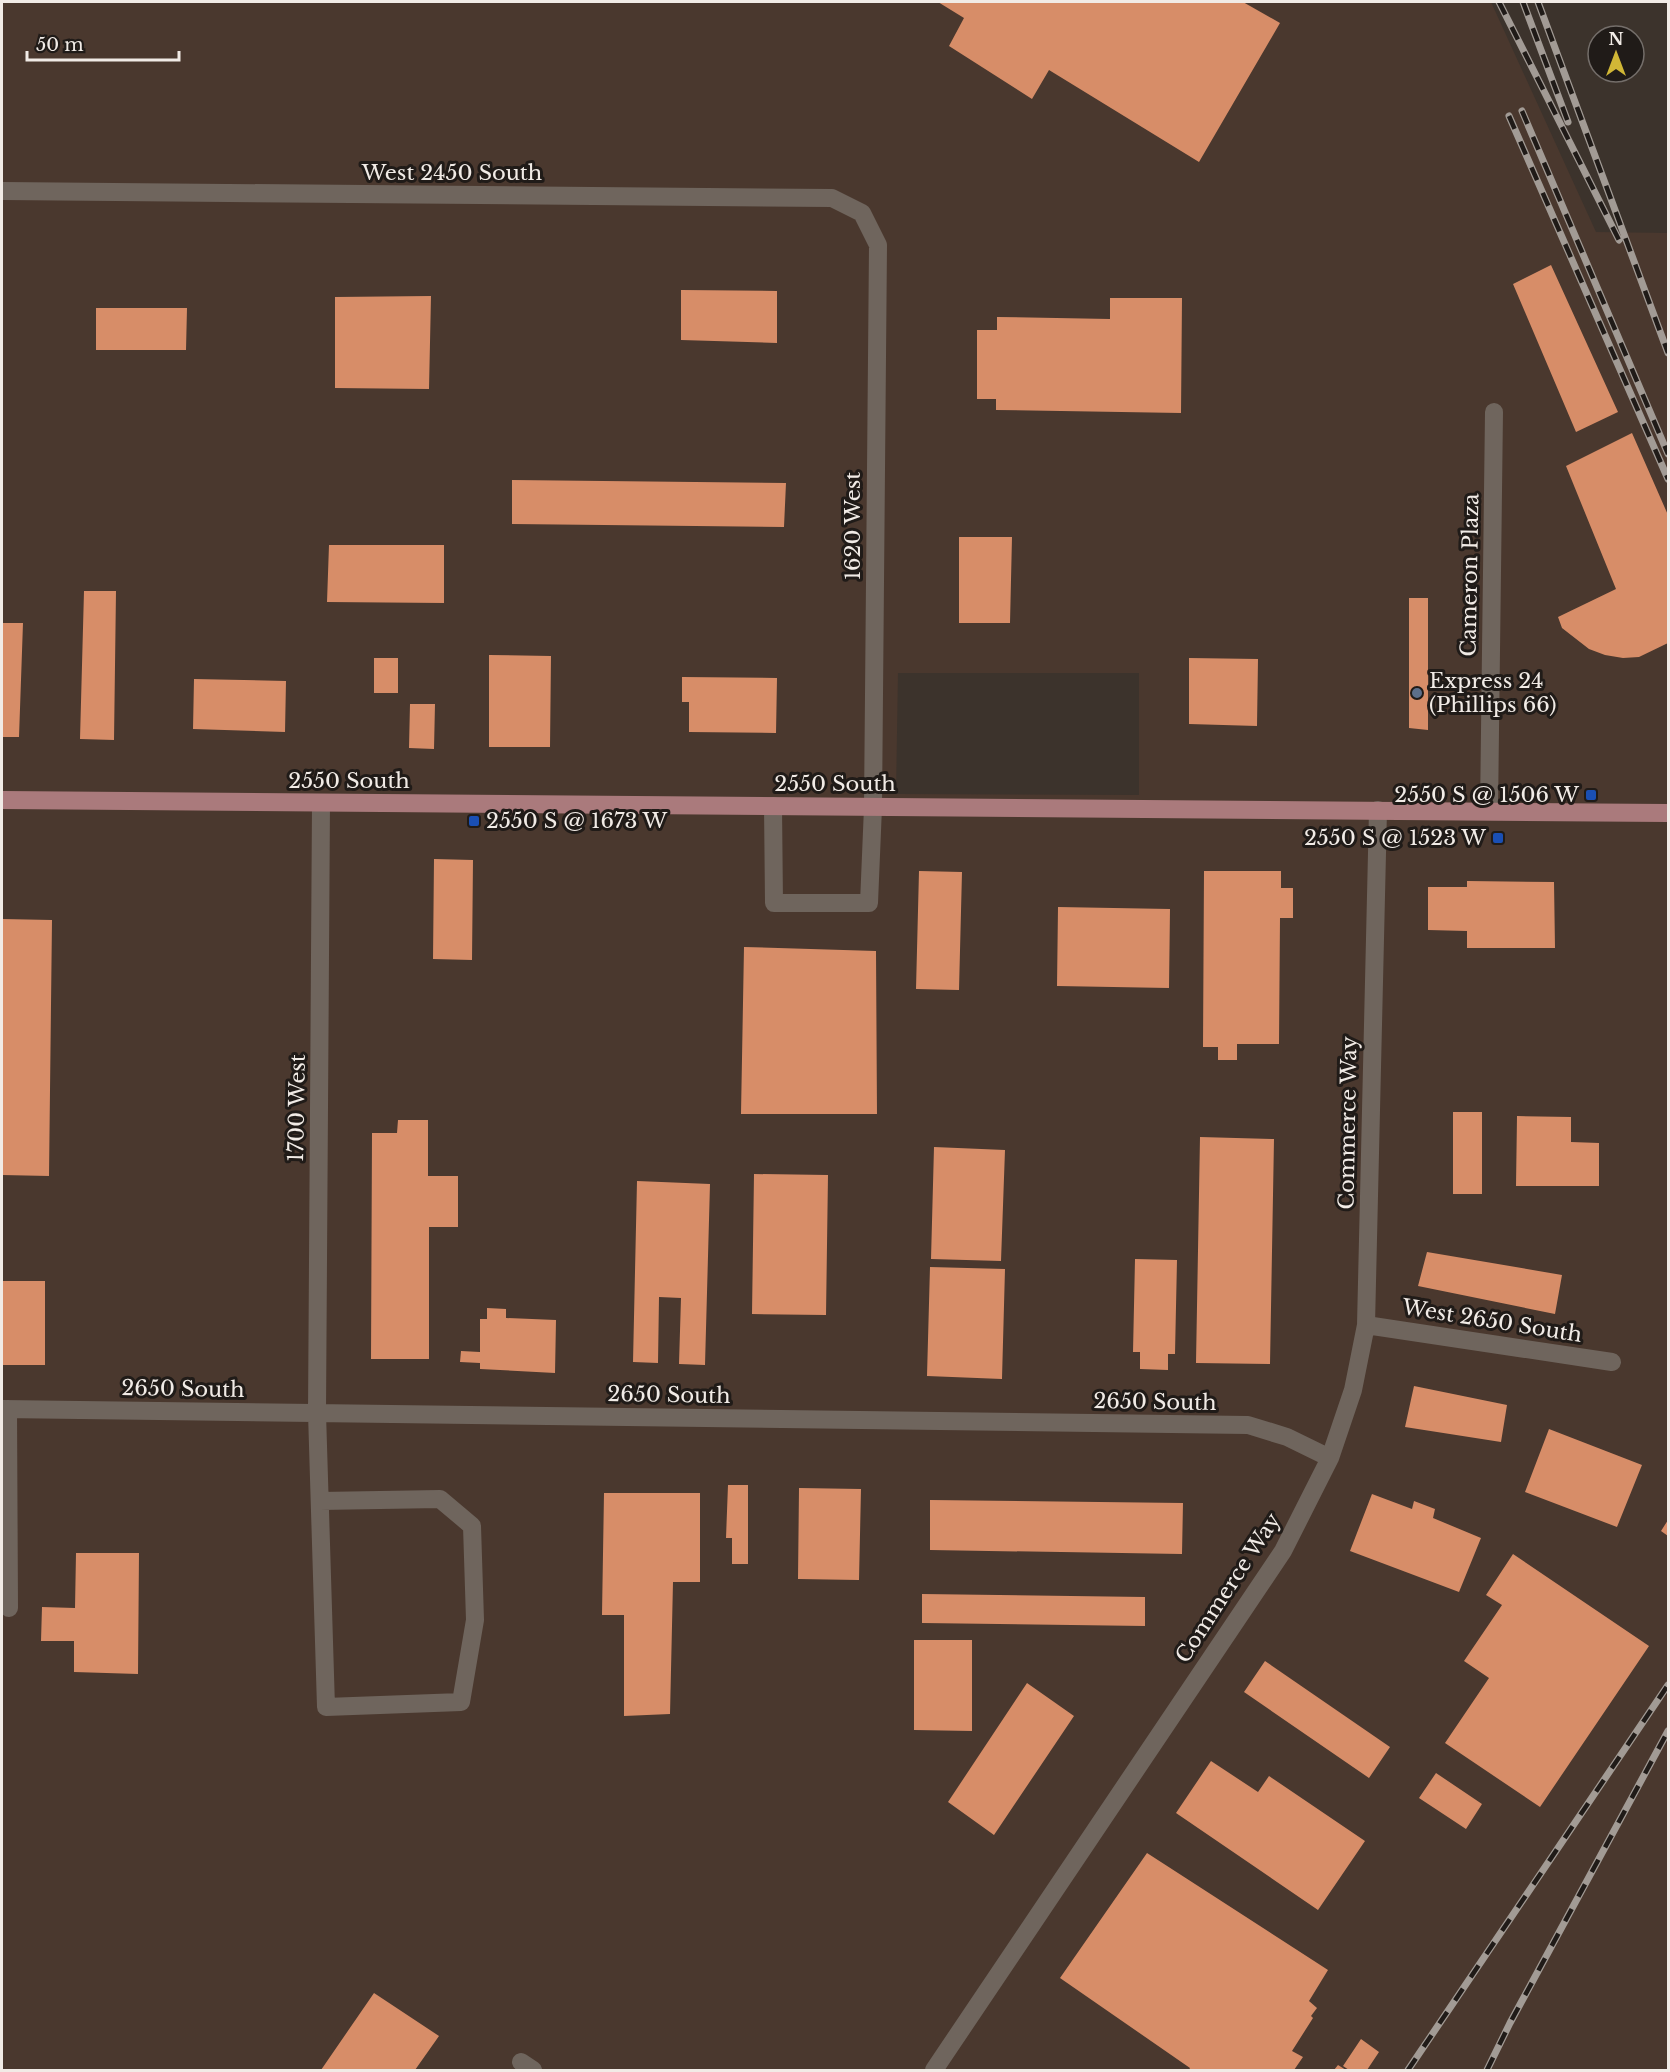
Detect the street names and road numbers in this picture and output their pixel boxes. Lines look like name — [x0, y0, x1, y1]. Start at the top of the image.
street label: West 2450 South — [361, 160, 542, 186]
street label: 1620 West — [840, 472, 866, 580]
street label: Cameron Plaza — [1456, 493, 1484, 657]
street label: 2550 South — [288, 768, 410, 794]
street label: 2550 South — [774, 771, 896, 797]
street label: Commerce Way — [1333, 1036, 1363, 1210]
street label: 1700 West — [283, 1054, 311, 1162]
street label: West 2650 South — [1399, 1294, 1584, 1348]
street label: 2650 South — [121, 1375, 245, 1403]
street label: 2650 South — [607, 1381, 731, 1409]
street label: 2650 South — [1093, 1388, 1217, 1416]
street label: Commerce Way — [1170, 1508, 1286, 1668]

